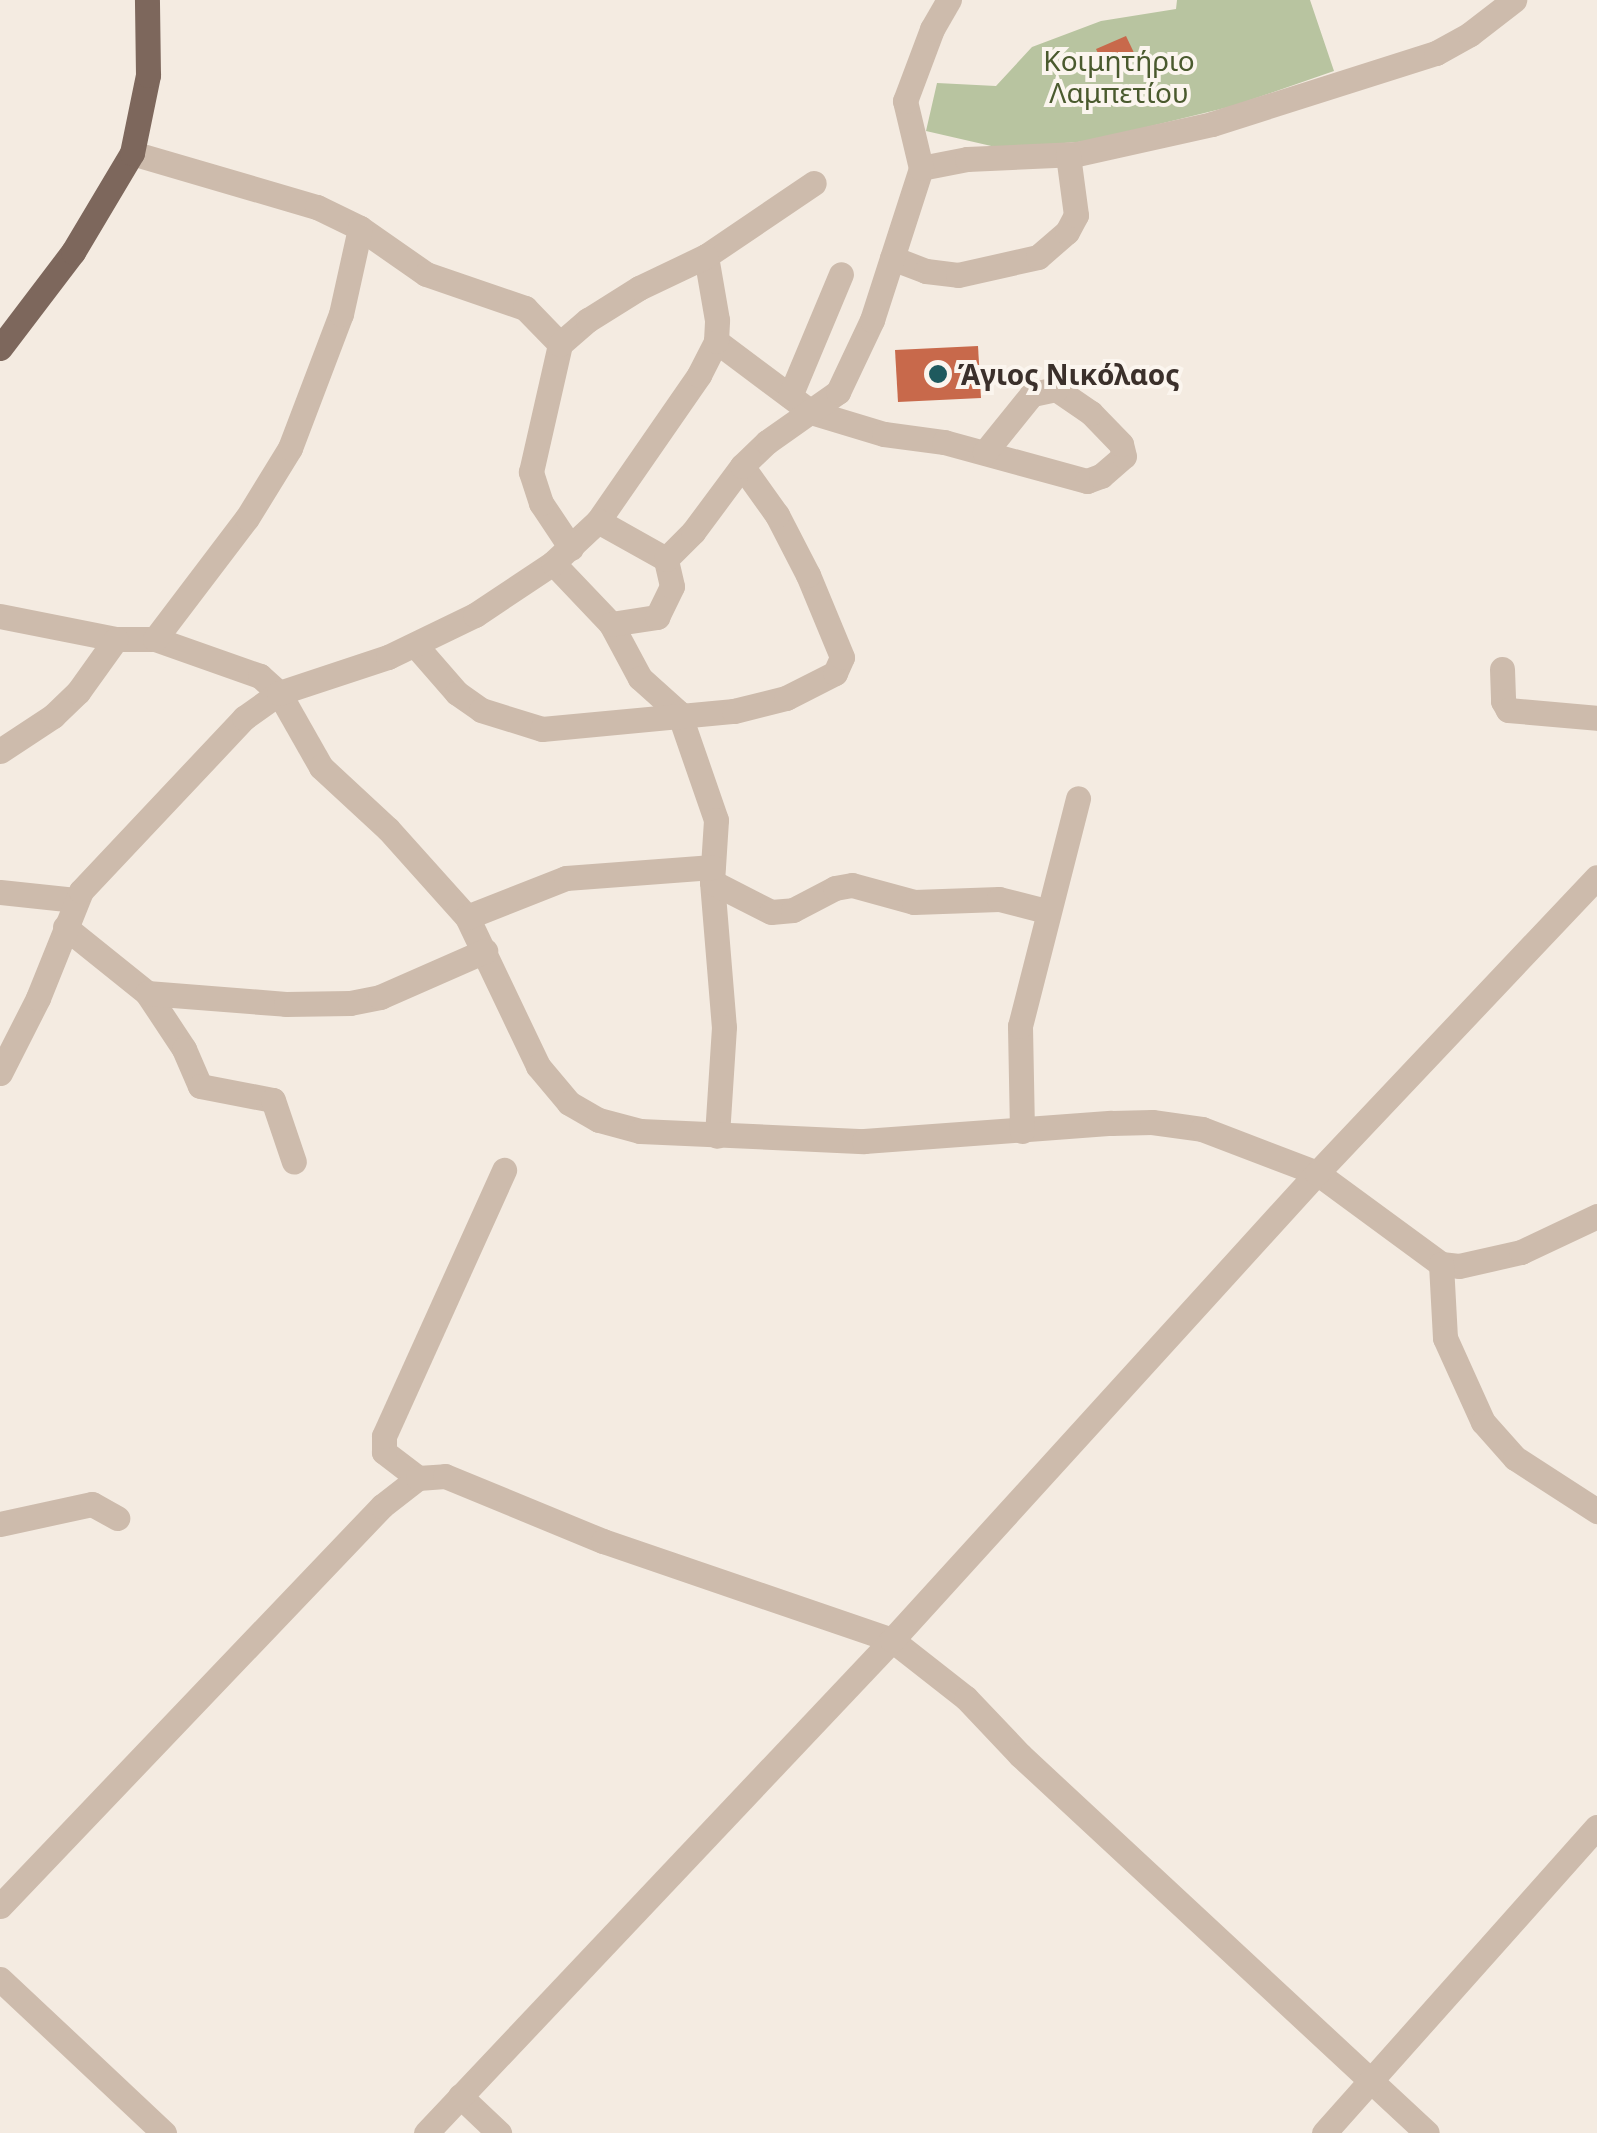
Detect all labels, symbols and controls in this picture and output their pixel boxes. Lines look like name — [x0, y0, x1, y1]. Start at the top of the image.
park label: Κοιμητήριο Λαμπετίου — [1043, 43, 1195, 109]
place label: Άγιος Νικόλαος — [958, 357, 1180, 391]
marker: Άγιος Νικόλαος — [927, 363, 949, 385]

